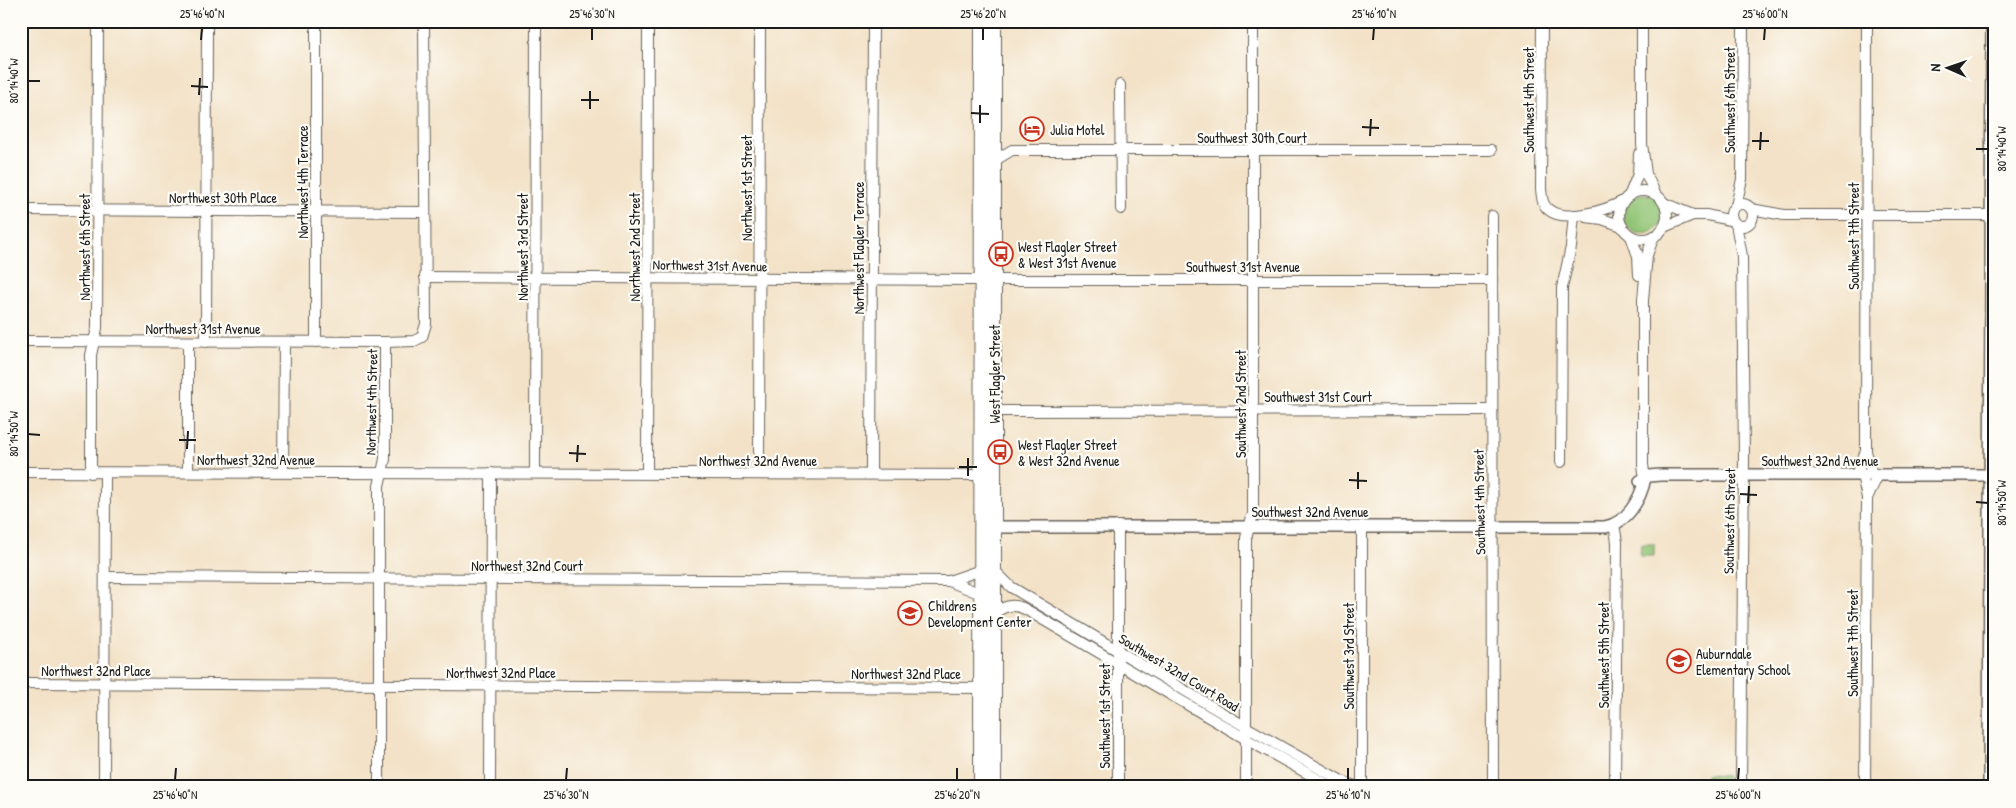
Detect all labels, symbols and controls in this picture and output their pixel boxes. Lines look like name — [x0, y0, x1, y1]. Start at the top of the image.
text: 25°46'40"N — [180, 5, 224, 22]
text: 25°46'30"N — [569, 5, 615, 22]
text: 25°46'20"N — [960, 5, 1006, 22]
text: 25°46'10"N — [1352, 5, 1396, 22]
text: 25°46'00"N — [1742, 5, 1788, 22]
north arrow — [1924, 42, 1974, 92]
street label: Southwest 4th Street — [1519, 47, 1538, 153]
street label: Southwest 6th Street — [1720, 47, 1739, 153]
text: 80°14'40"W — [5, 58, 22, 104]
text: N — [1925, 63, 1944, 72]
hotel icon: Julia Motel — [1019, 116, 1045, 142]
place label: Julia Motel — [1050, 120, 1105, 139]
street label: Northwest 4th Terrace — [293, 125, 312, 239]
text: 80°14'40"W — [1993, 126, 2010, 172]
street label: Southwest 30th Court — [1197, 128, 1307, 147]
street label: Northwest 1st Street — [737, 135, 756, 241]
street label: Northwest Flagler Terrace — [849, 181, 869, 314]
street label: Southwest 7th Street — [1844, 182, 1863, 290]
street label: Northwest 30th Place — [169, 188, 277, 207]
street label: Northwest 2nd Street — [625, 192, 644, 301]
street label: Northwest 6th Street — [75, 193, 94, 300]
street label: Northwest 3rd Street — [513, 193, 532, 301]
place label: West Flagler Street & West 31st Avenue — [1018, 237, 1117, 272]
bus stop icon: West Flagler Street & West 31st Avenue — [988, 241, 1014, 267]
street label: Northwest 31st Avenue — [652, 254, 768, 276]
street label: Southwest 31st Avenue — [1186, 257, 1300, 276]
street label: Northwest 31st Avenue — [146, 319, 261, 338]
street label: West Flagler Street — [985, 324, 1005, 423]
street label: Northwest 4th Street — [361, 348, 381, 455]
street label: Southwest 2nd Street — [1231, 350, 1250, 458]
street label: Southwest 31st Court — [1264, 387, 1372, 406]
text: 80°14'50"W — [5, 411, 22, 457]
place label: West Flagler Street & West 32nd Avenue — [1018, 435, 1120, 470]
bus stop icon: West Flagler Street & West 32nd Avenue — [987, 439, 1013, 465]
street label: Southwest 4th Street — [1469, 449, 1489, 555]
street label: Northwest 32nd Avenue — [197, 450, 315, 469]
street label: Northwest 32nd Avenue — [699, 451, 817, 470]
street label: Southwest 32nd Avenue — [1761, 451, 1879, 470]
street label: Southwest 6th Street — [1719, 468, 1739, 574]
text: 80°14'50"W — [1993, 480, 2010, 526]
street label: Southwest 32nd Avenue — [1251, 502, 1369, 521]
street label: Northwest 32nd Court — [471, 556, 583, 575]
street label: Southwest 7th Street — [1843, 589, 1862, 697]
place label: Childrens Development Center — [928, 596, 1032, 632]
school or university icon: Childrens Development Center — [897, 600, 923, 626]
street label: Southwest 3rd Street — [1339, 602, 1358, 709]
street label: Southwest 5th Street — [1594, 602, 1613, 708]
street label: Southwest 32nd Court Road — [1115, 629, 1243, 716]
place label: Auburndale Elementary School — [1696, 644, 1791, 680]
school or university icon: Auburndale Elementary School — [1666, 648, 1692, 674]
street label: Northwest 32nd Place — [41, 661, 151, 680]
street label: Northwest 32nd Place — [446, 663, 556, 682]
street label: Southwest 1st Street — [1095, 663, 1114, 768]
street label: Northwest 32nd Place — [851, 664, 961, 683]
text: 25°46'40"N — [153, 786, 197, 803]
text: 25°46'30"N — [543, 786, 589, 803]
text: 25°46'20"N — [934, 786, 980, 803]
text: 25°46'10"N — [1326, 786, 1370, 803]
text: 25°46'00"N — [1715, 786, 1761, 803]

